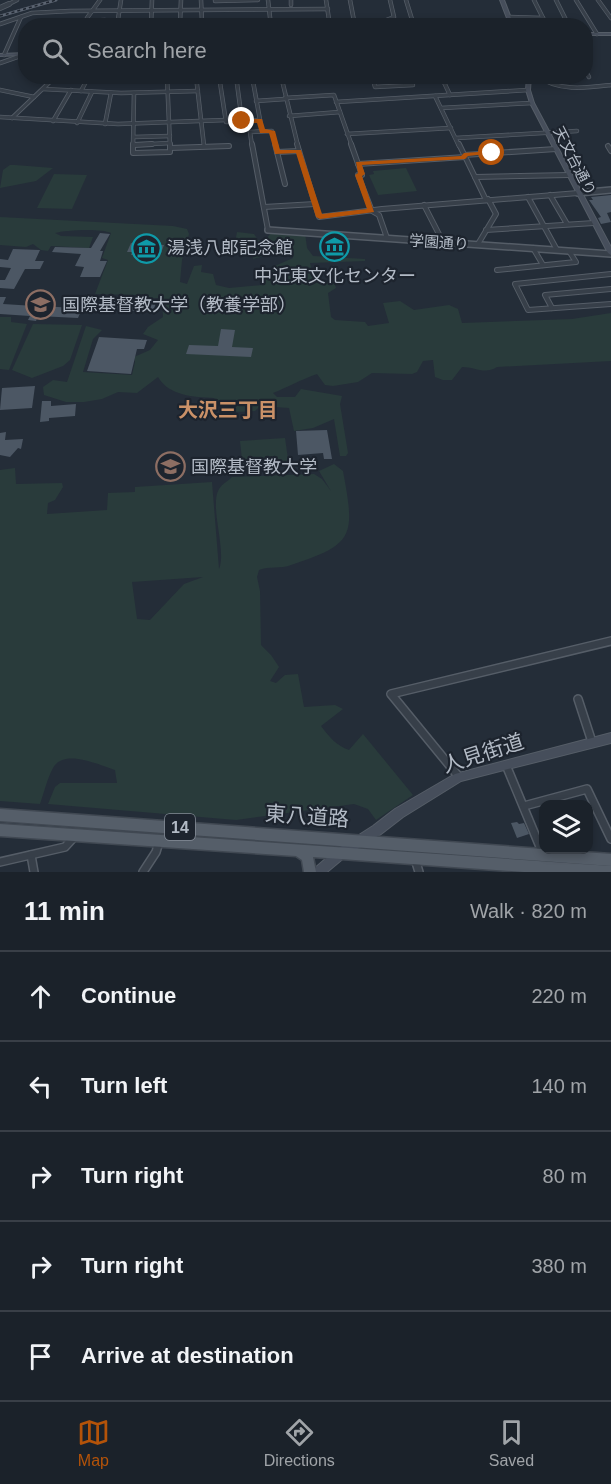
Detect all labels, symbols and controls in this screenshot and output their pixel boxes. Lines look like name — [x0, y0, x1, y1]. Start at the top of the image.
search box — [18, 18, 593, 84]
icon: search — [39, 35, 72, 68]
text: Search here — [87, 38, 207, 63]
route end — [228, 107, 254, 133]
street label: 天文台通り — [550, 124, 600, 198]
route start — [478, 139, 504, 165]
museum icon: 中近東文化センター — [319, 231, 351, 263]
street label: 学園通り — [408, 231, 470, 253]
museum icon: 湯浅八郎記念館 — [130, 232, 162, 264]
place label: 湯浅八郎記念館 — [167, 238, 293, 258]
place label: 中近東文化センター — [254, 266, 416, 286]
school or university icon: 国際基督教大学（教養学部） — [25, 289, 57, 321]
place label: 国際基督教大学（教養学部） — [62, 295, 296, 315]
district label: 大沢三丁目 — [178, 399, 278, 421]
school or university icon: 国際基督教大学 — [154, 451, 186, 483]
place label: 国際基督教大学 — [191, 457, 317, 477]
street label: 人見街道 — [440, 729, 526, 777]
map controls — [539, 800, 593, 854]
button: layers — [539, 800, 593, 854]
street label: 東八道路 — [264, 802, 350, 830]
road number: 14 — [165, 814, 195, 840]
text: 11 min — [24, 896, 105, 926]
text: Walk · 820 m — [470, 900, 587, 922]
icon: ahead — [24, 980, 57, 1013]
text: Continue — [81, 983, 176, 1008]
text: 220 m — [531, 985, 587, 1007]
icon: left — [24, 1070, 57, 1103]
text: Turn left — [81, 1073, 167, 1098]
text: 140 m — [531, 1075, 587, 1097]
icon: right — [24, 1160, 57, 1193]
text: Turn right — [81, 1163, 183, 1188]
text: 80 m — [543, 1165, 587, 1187]
icon: right — [24, 1250, 57, 1283]
text: Turn right — [81, 1253, 183, 1278]
text: 380 m — [531, 1255, 587, 1277]
icon: arrive — [24, 1340, 57, 1373]
text: Arrive at destination — [81, 1343, 294, 1368]
tab: Map — [77, 1416, 110, 1470]
tab: Directions — [264, 1416, 335, 1470]
tab: Saved — [489, 1416, 534, 1470]

